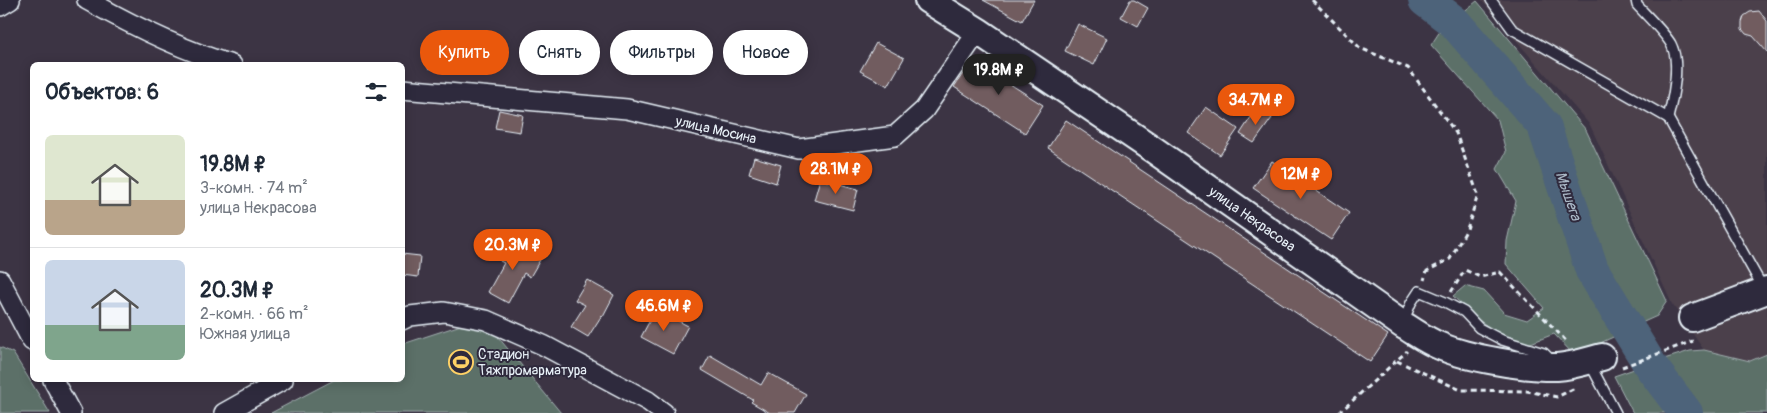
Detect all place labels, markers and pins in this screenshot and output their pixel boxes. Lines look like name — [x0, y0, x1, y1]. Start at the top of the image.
pin: 19.8M ₽ — [953, 54, 1045, 96]
pin: 34.7M ₽ — [1210, 84, 1302, 126]
pin: 28.1M ₽ — [790, 152, 882, 195]
pin: 12M ₽ — [1266, 158, 1336, 200]
pin: 20.3M ₽ — [467, 228, 559, 271]
pin: 46.6M ₽ — [618, 290, 710, 332]
place label: Стадион Тяжпромарматура — [478, 346, 587, 379]
sports icon: Стадион Тяжпромарматура — [448, 349, 474, 375]

